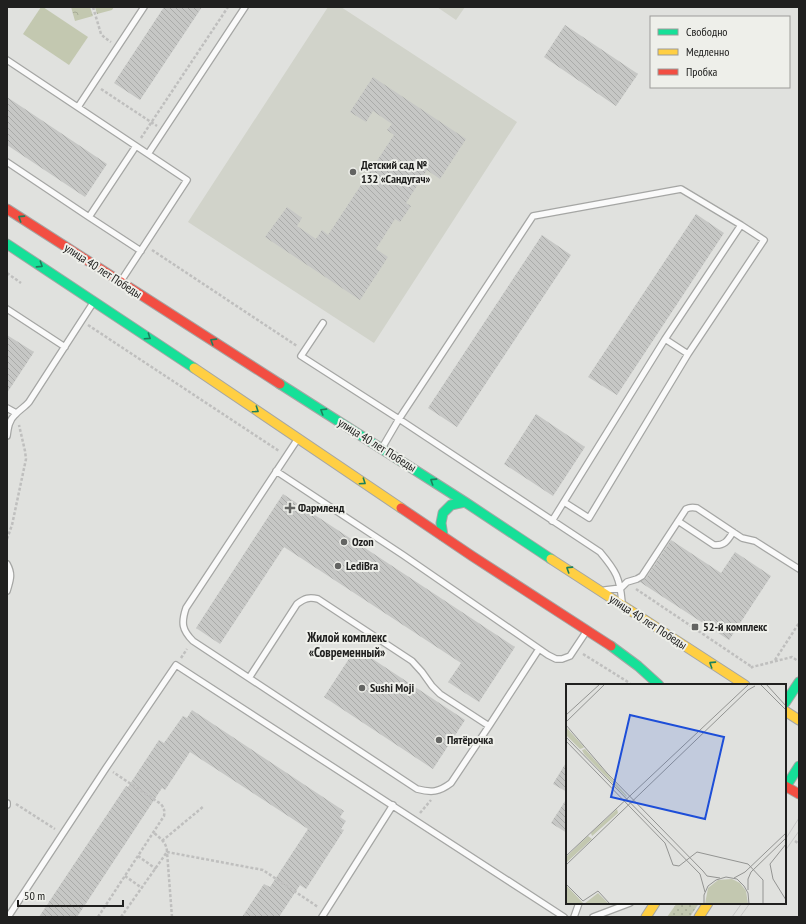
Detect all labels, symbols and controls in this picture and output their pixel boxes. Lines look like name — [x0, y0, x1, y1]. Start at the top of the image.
legend — [650, 16, 790, 88]
text: Свободно — [686, 24, 728, 39]
text: Медленно — [686, 44, 729, 59]
text: Пробка — [686, 64, 718, 79]
place label: Детский сад № 132 «Сандугач» — [361, 157, 431, 186]
marker: Детский сад № 132 «Сандугач» — [348, 167, 358, 177]
one-way arrow — [19, 216, 26, 223]
street label: улица 40 лет Победы — [62, 240, 145, 301]
one-way arrow — [36, 260, 43, 268]
one-way arrow — [144, 332, 151, 340]
one-way arrow — [210, 339, 217, 346]
one-way arrow — [252, 405, 259, 412]
one-way arrow — [320, 408, 327, 416]
street label: улица 40 лет Победы — [335, 414, 419, 475]
one-way arrow — [359, 478, 366, 485]
one-way arrow — [430, 478, 437, 485]
place label: Фармленд — [298, 500, 345, 515]
marker: Фармленд — [285, 503, 295, 513]
place label: Ozon — [352, 534, 374, 549]
marker: Ozon — [339, 537, 349, 547]
place label: LediBra — [346, 558, 378, 573]
marker: LediBra — [333, 561, 343, 571]
one-way arrow — [566, 567, 573, 574]
street label: улица 40 лет Победы — [607, 591, 690, 652]
place label: 52-й комплекс — [703, 619, 768, 634]
marker: 52-й комплекс — [690, 622, 700, 632]
district label: Жилой комплекс «Современный» — [306, 629, 387, 661]
one-way arrow — [709, 661, 716, 668]
place label: Sushi Moji — [370, 680, 414, 695]
marker: Sushi Moji — [357, 683, 367, 693]
inset map — [566, 684, 786, 904]
place label: Пятёрочка — [447, 732, 493, 747]
marker: Пятёрочка — [434, 735, 444, 745]
scale bar — [18, 882, 123, 908]
text: 50 m — [24, 888, 45, 903]

